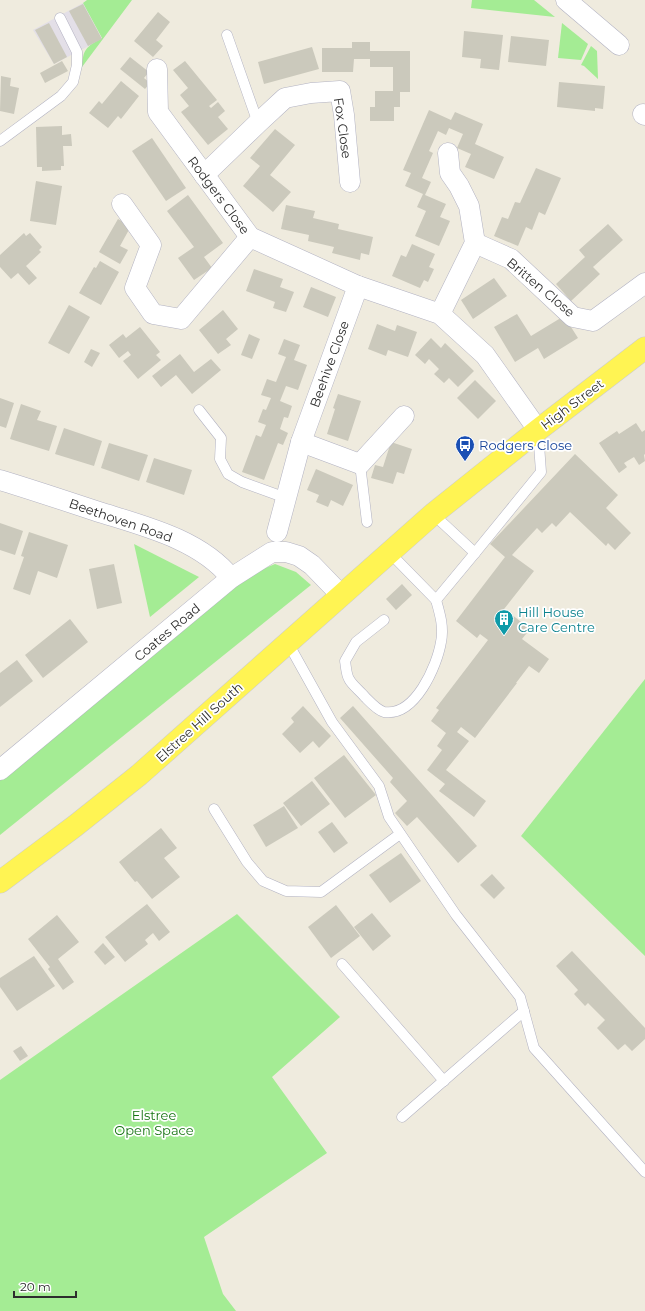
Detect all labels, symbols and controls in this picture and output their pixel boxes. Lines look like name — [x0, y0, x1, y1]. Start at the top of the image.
street label: Fox Close — [331, 97, 355, 160]
street label: Rodgers Close — [185, 153, 253, 237]
street label: Britten Close — [504, 254, 578, 320]
street label: Beehive Close — [306, 318, 352, 409]
street label: High Street — [537, 375, 607, 433]
bus stop icon: Rodgers Close — [454, 434, 476, 462]
place label: Rodgers Close — [479, 437, 572, 453]
street label: Beethoven Road — [67, 495, 175, 545]
street label: Coates Road — [131, 600, 203, 664]
place label: Hill House Care Centre — [518, 604, 595, 635]
building icon: Hill House Care Centre — [493, 608, 515, 636]
street label: Elstree Hill South — [152, 679, 246, 765]
park label: Elstree Open Space — [114, 1107, 194, 1138]
scale bar — [14, 1273, 76, 1299]
text: 20 m — [20, 1279, 51, 1294]

